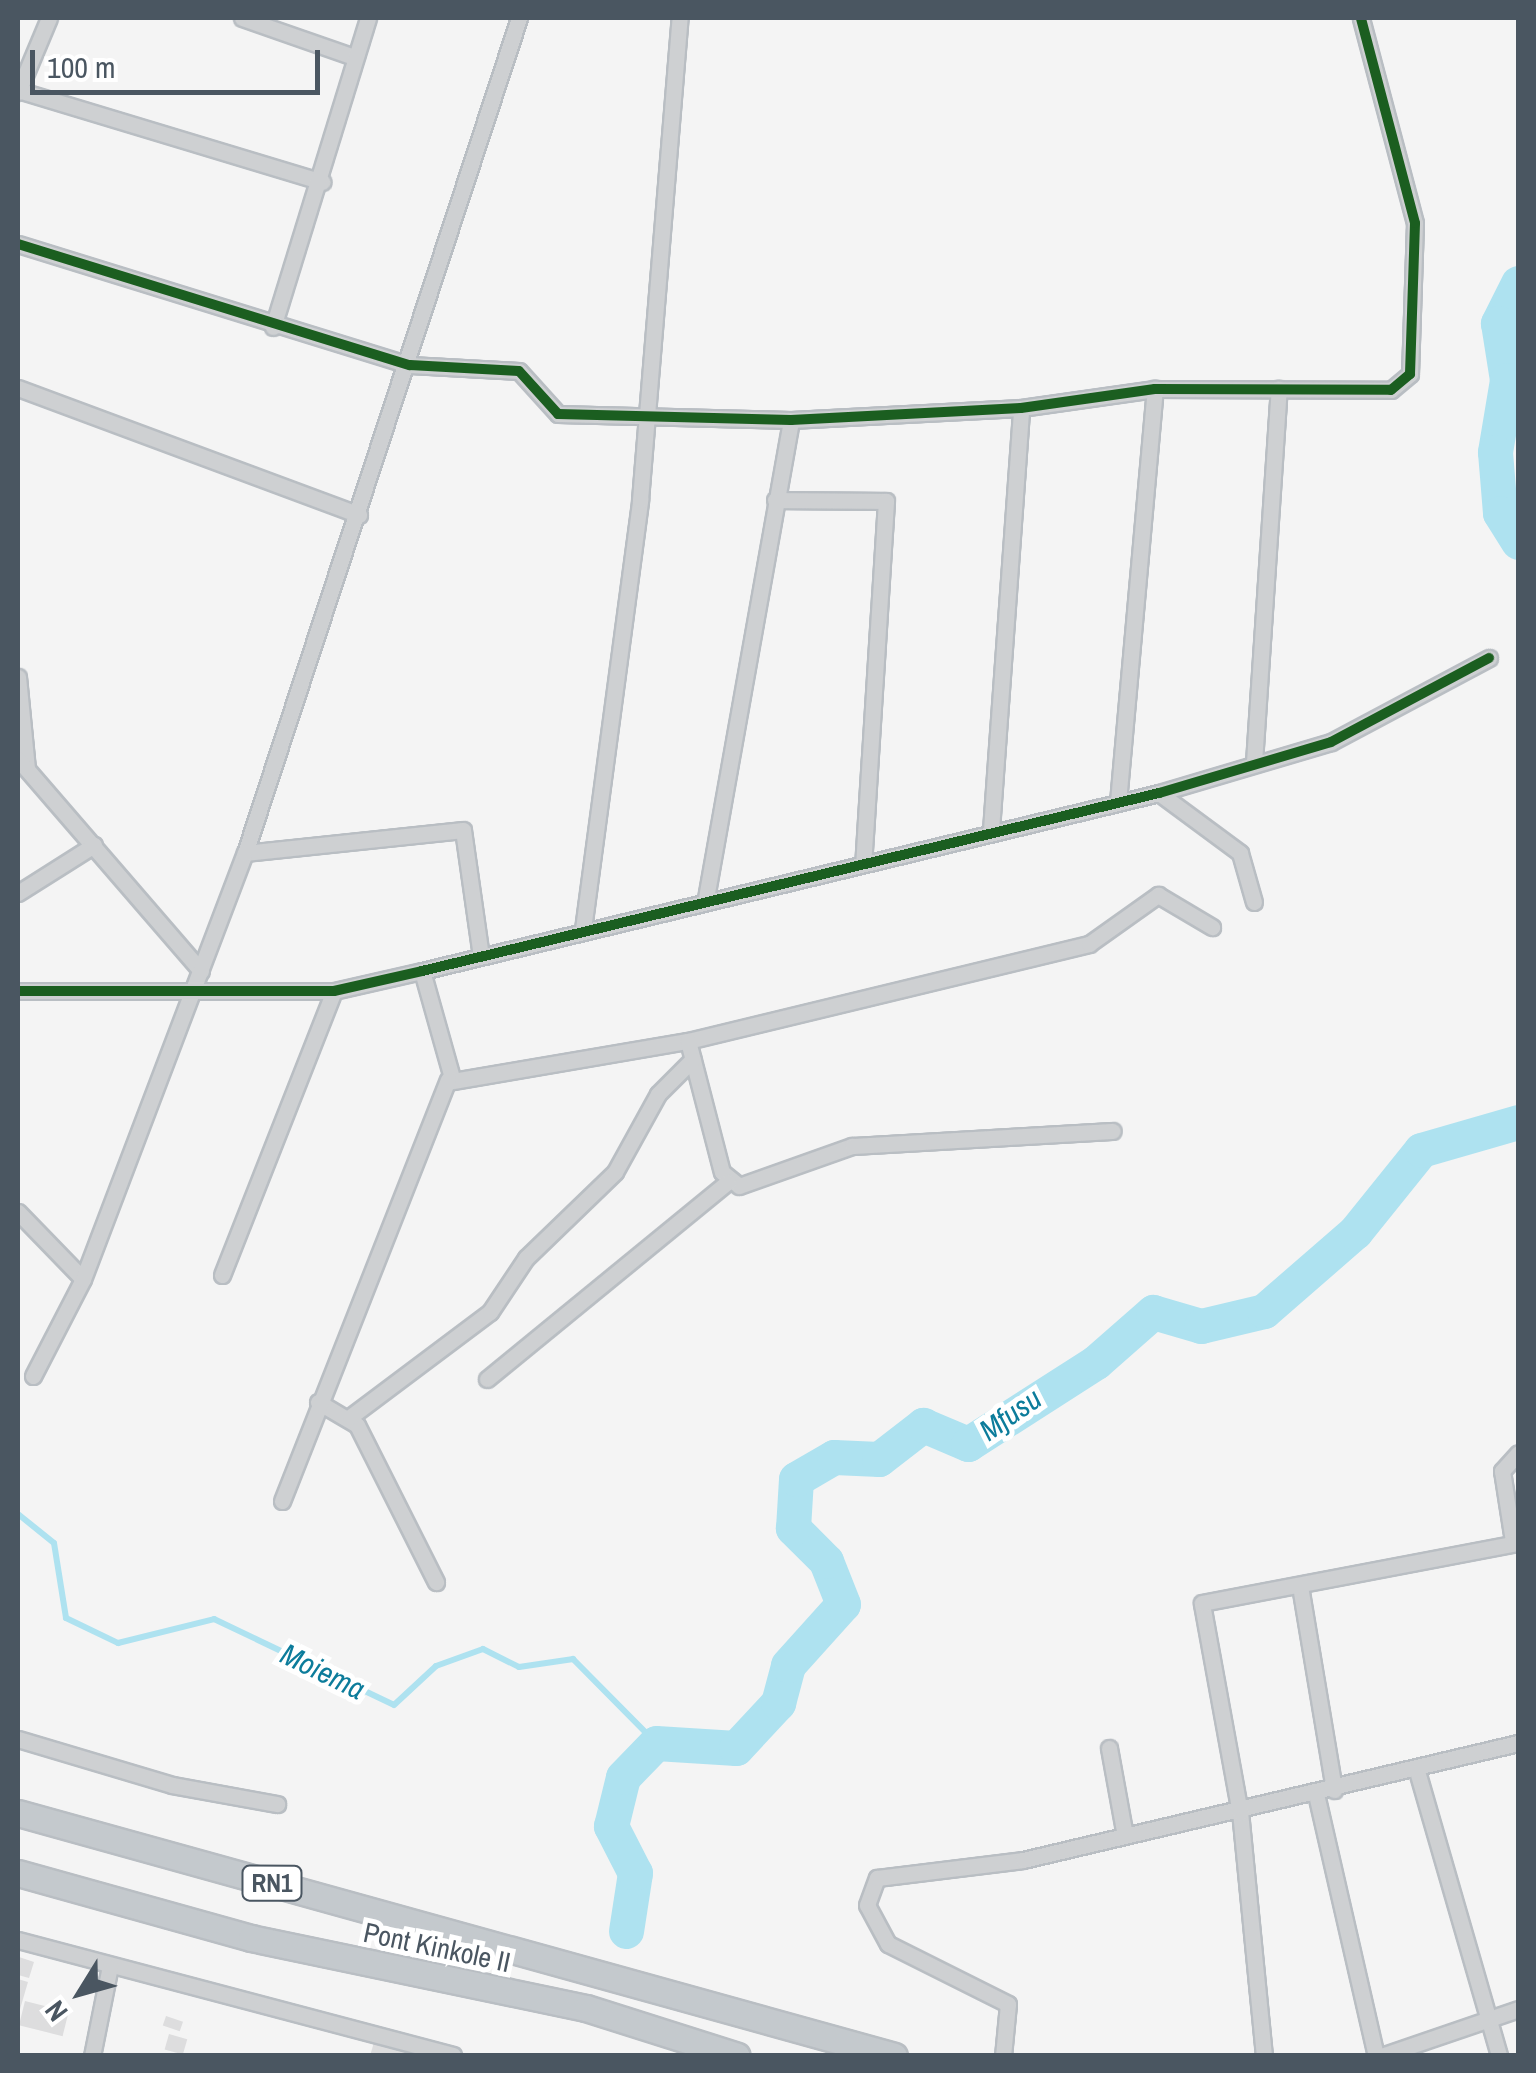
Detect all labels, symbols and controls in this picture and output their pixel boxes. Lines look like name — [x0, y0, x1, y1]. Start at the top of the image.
scale bar — [35, 30, 325, 92]
text: 100 m — [47, 47, 115, 87]
water label: Mfusu — [972, 1380, 1048, 1448]
water label: Moiema — [275, 1635, 371, 1707]
road number: RN1 — [240, 1863, 304, 1903]
street label: Pont Kinkole II — [360, 1915, 514, 1979]
north arrow — [30, 1943, 130, 2043]
text: N — [36, 1993, 76, 2029]

